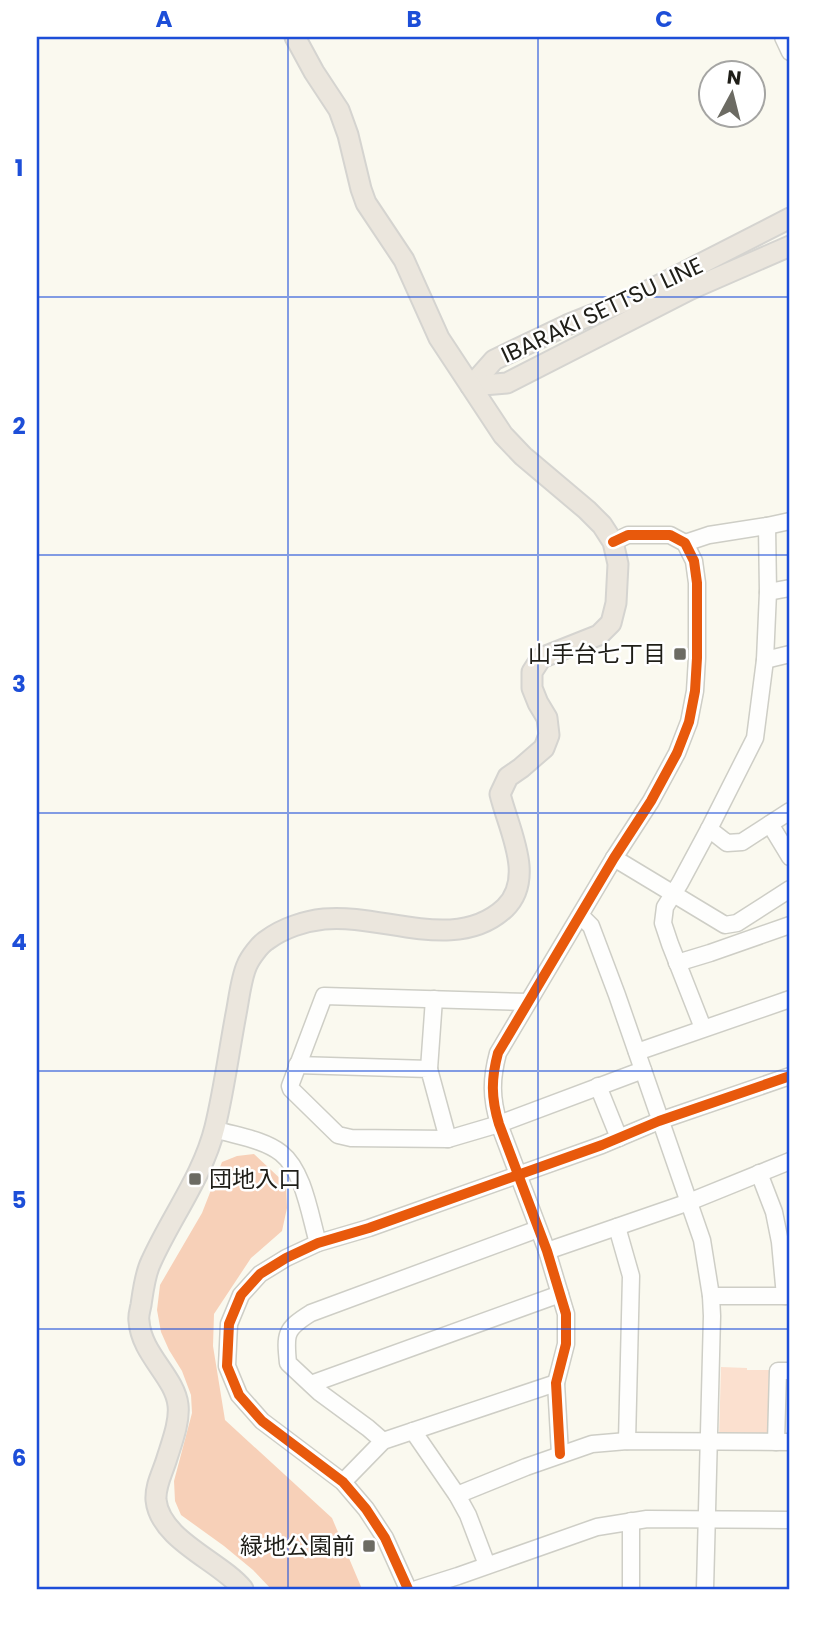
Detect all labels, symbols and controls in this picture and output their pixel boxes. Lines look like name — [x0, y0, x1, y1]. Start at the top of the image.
text: A — [156, 3, 173, 35]
text: B — [406, 3, 422, 35]
text: C — [655, 3, 673, 35]
north arrow — [698, 60, 768, 130]
text: N — [725, 63, 743, 92]
text: 1 — [15, 152, 23, 184]
street label: IBARAKI SETTSU LINE — [496, 249, 708, 371]
text: 2 — [12, 410, 26, 442]
place label: 山手台七丁目 — [528, 638, 666, 670]
marker: 山手台七丁目 — [672, 646, 688, 662]
text: 3 — [12, 668, 26, 700]
text: 4 — [11, 926, 27, 958]
place label: 団地入口 — [209, 1163, 301, 1195]
marker: 団地入口 — [187, 1171, 203, 1187]
text: 5 — [12, 1184, 26, 1216]
text: 6 — [12, 1442, 26, 1474]
place label: 緑地公園前 — [240, 1530, 355, 1562]
marker: 緑地公園前 — [361, 1538, 377, 1554]

